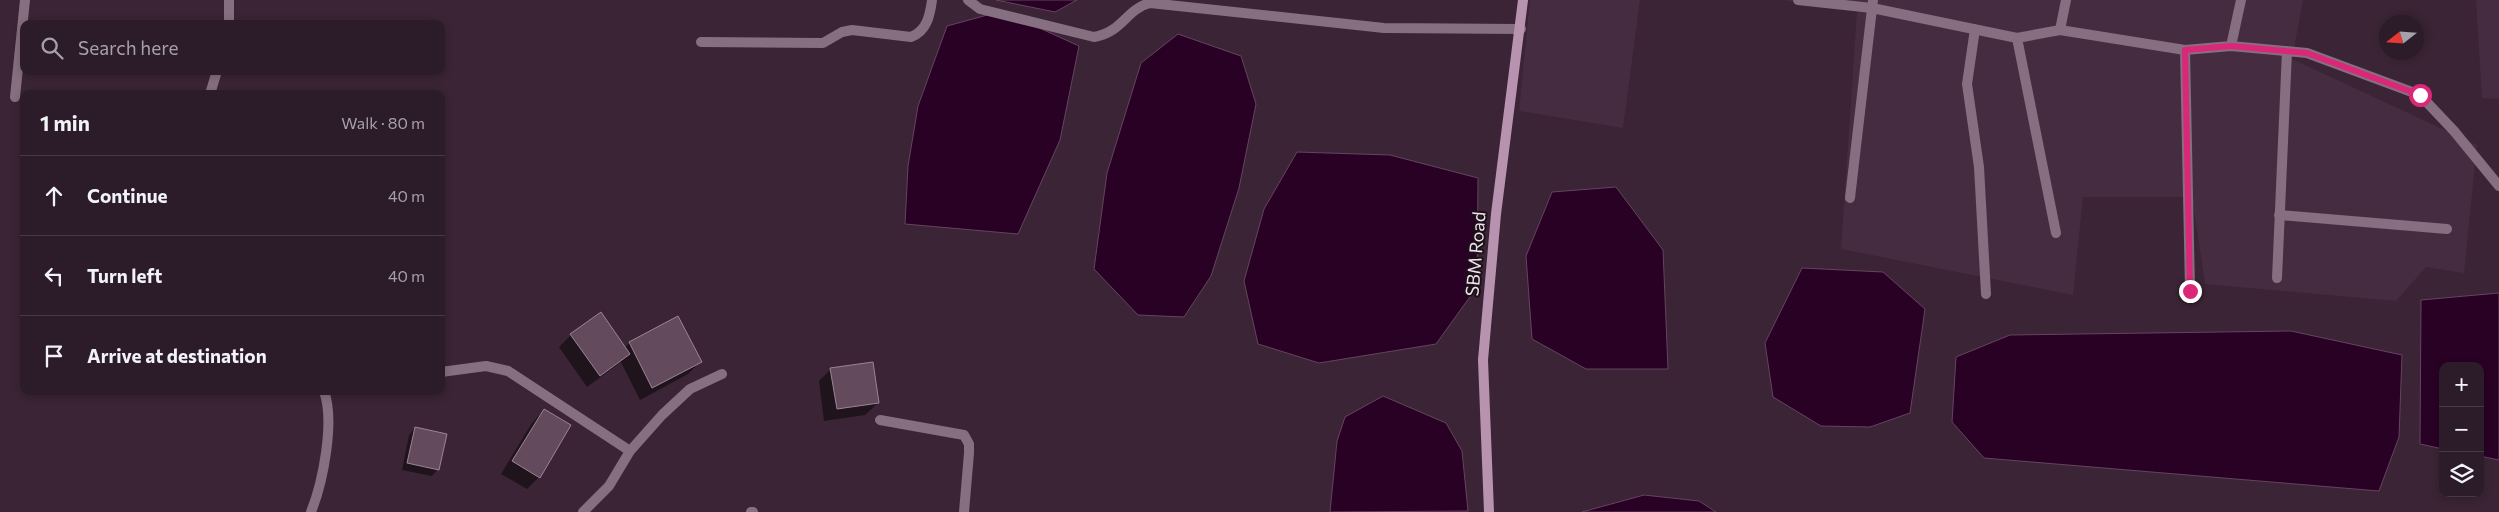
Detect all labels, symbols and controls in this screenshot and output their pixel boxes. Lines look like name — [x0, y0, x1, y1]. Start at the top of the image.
north arrow — [2379, 15, 2424, 60]
search box — [20, 20, 445, 75]
icon: search — [38, 34, 66, 62]
text: Search here — [78, 36, 178, 59]
route start — [2409, 84, 2432, 107]
text: 1 min — [40, 110, 90, 135]
text: Walk · 80 m — [341, 113, 425, 132]
icon: ahead — [40, 182, 68, 210]
text: Continue — [87, 184, 167, 207]
text: 40 m — [388, 186, 425, 205]
street label: SBM Road — [1460, 211, 1490, 297]
icon: left — [40, 262, 68, 290]
text: Turn left — [87, 264, 162, 287]
text: 40 m — [388, 266, 425, 285]
route end — [2179, 280, 2202, 303]
icon: arrive — [40, 342, 68, 370]
text: Arrive at destination — [87, 344, 267, 367]
map controls — [2439, 362, 2484, 497]
button: + — [2439, 362, 2484, 407]
button: − — [2439, 407, 2484, 452]
button: layers — [2439, 452, 2484, 497]

